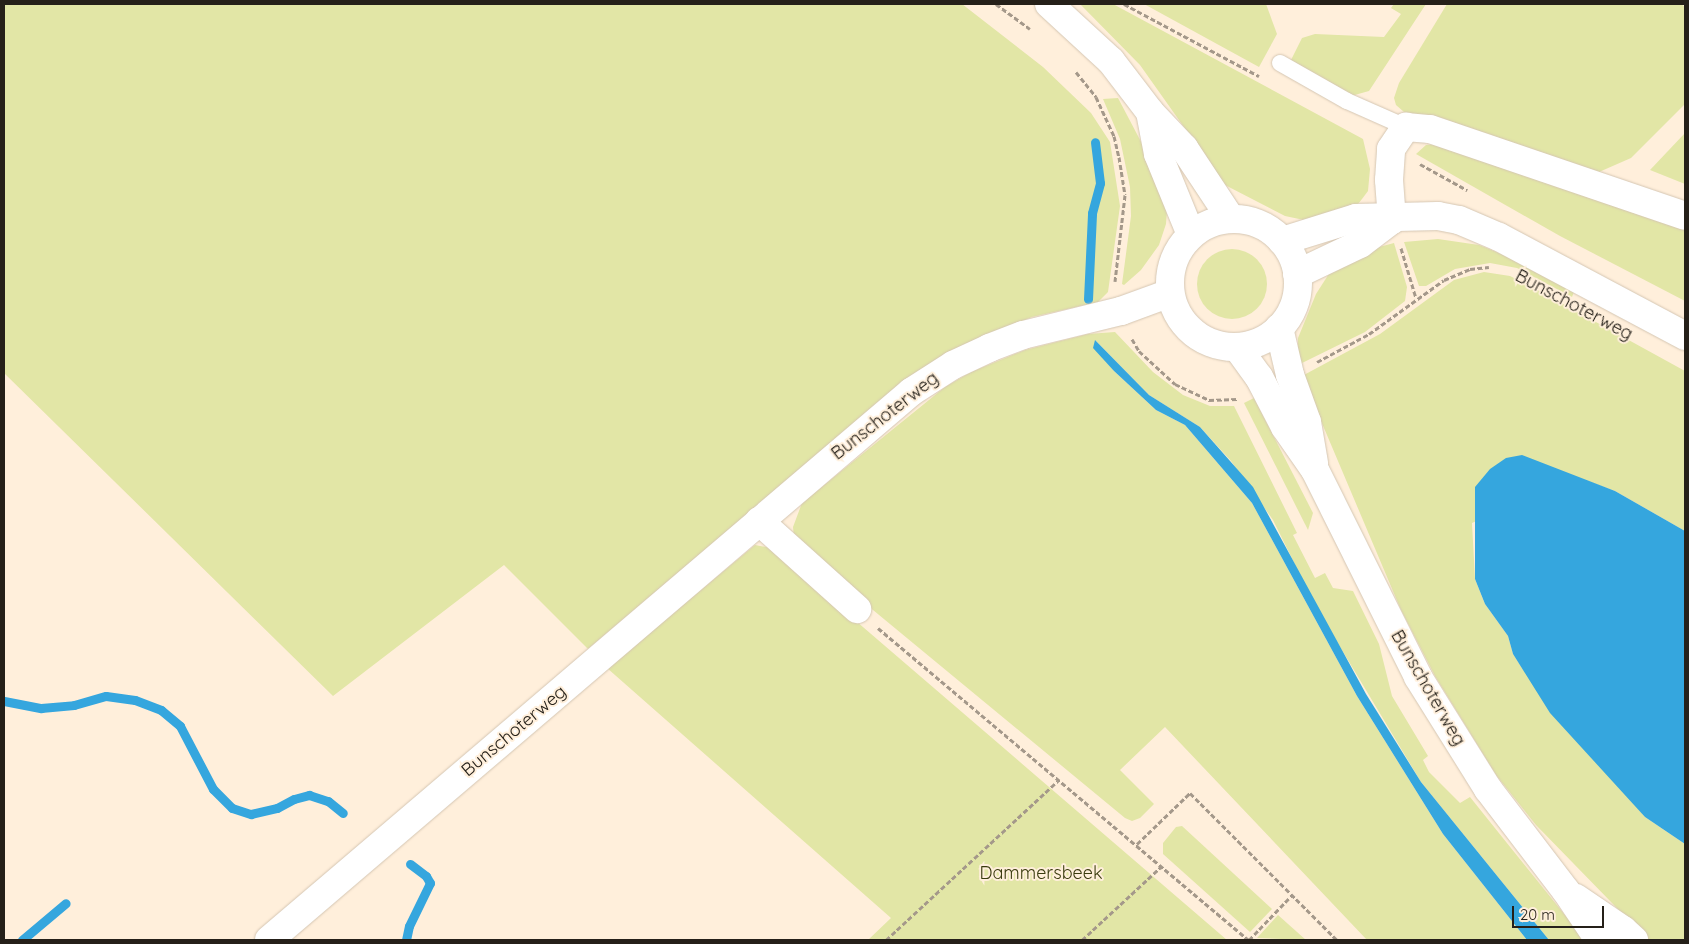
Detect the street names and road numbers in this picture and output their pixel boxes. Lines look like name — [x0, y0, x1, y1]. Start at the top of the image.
street label: Bunschoterweg — [1512, 265, 1636, 345]
street label: Bunschoterweg — [827, 367, 943, 465]
street label: Bunschoterweg — [1386, 626, 1470, 750]
street label: Bunschoterweg — [457, 681, 571, 781]

